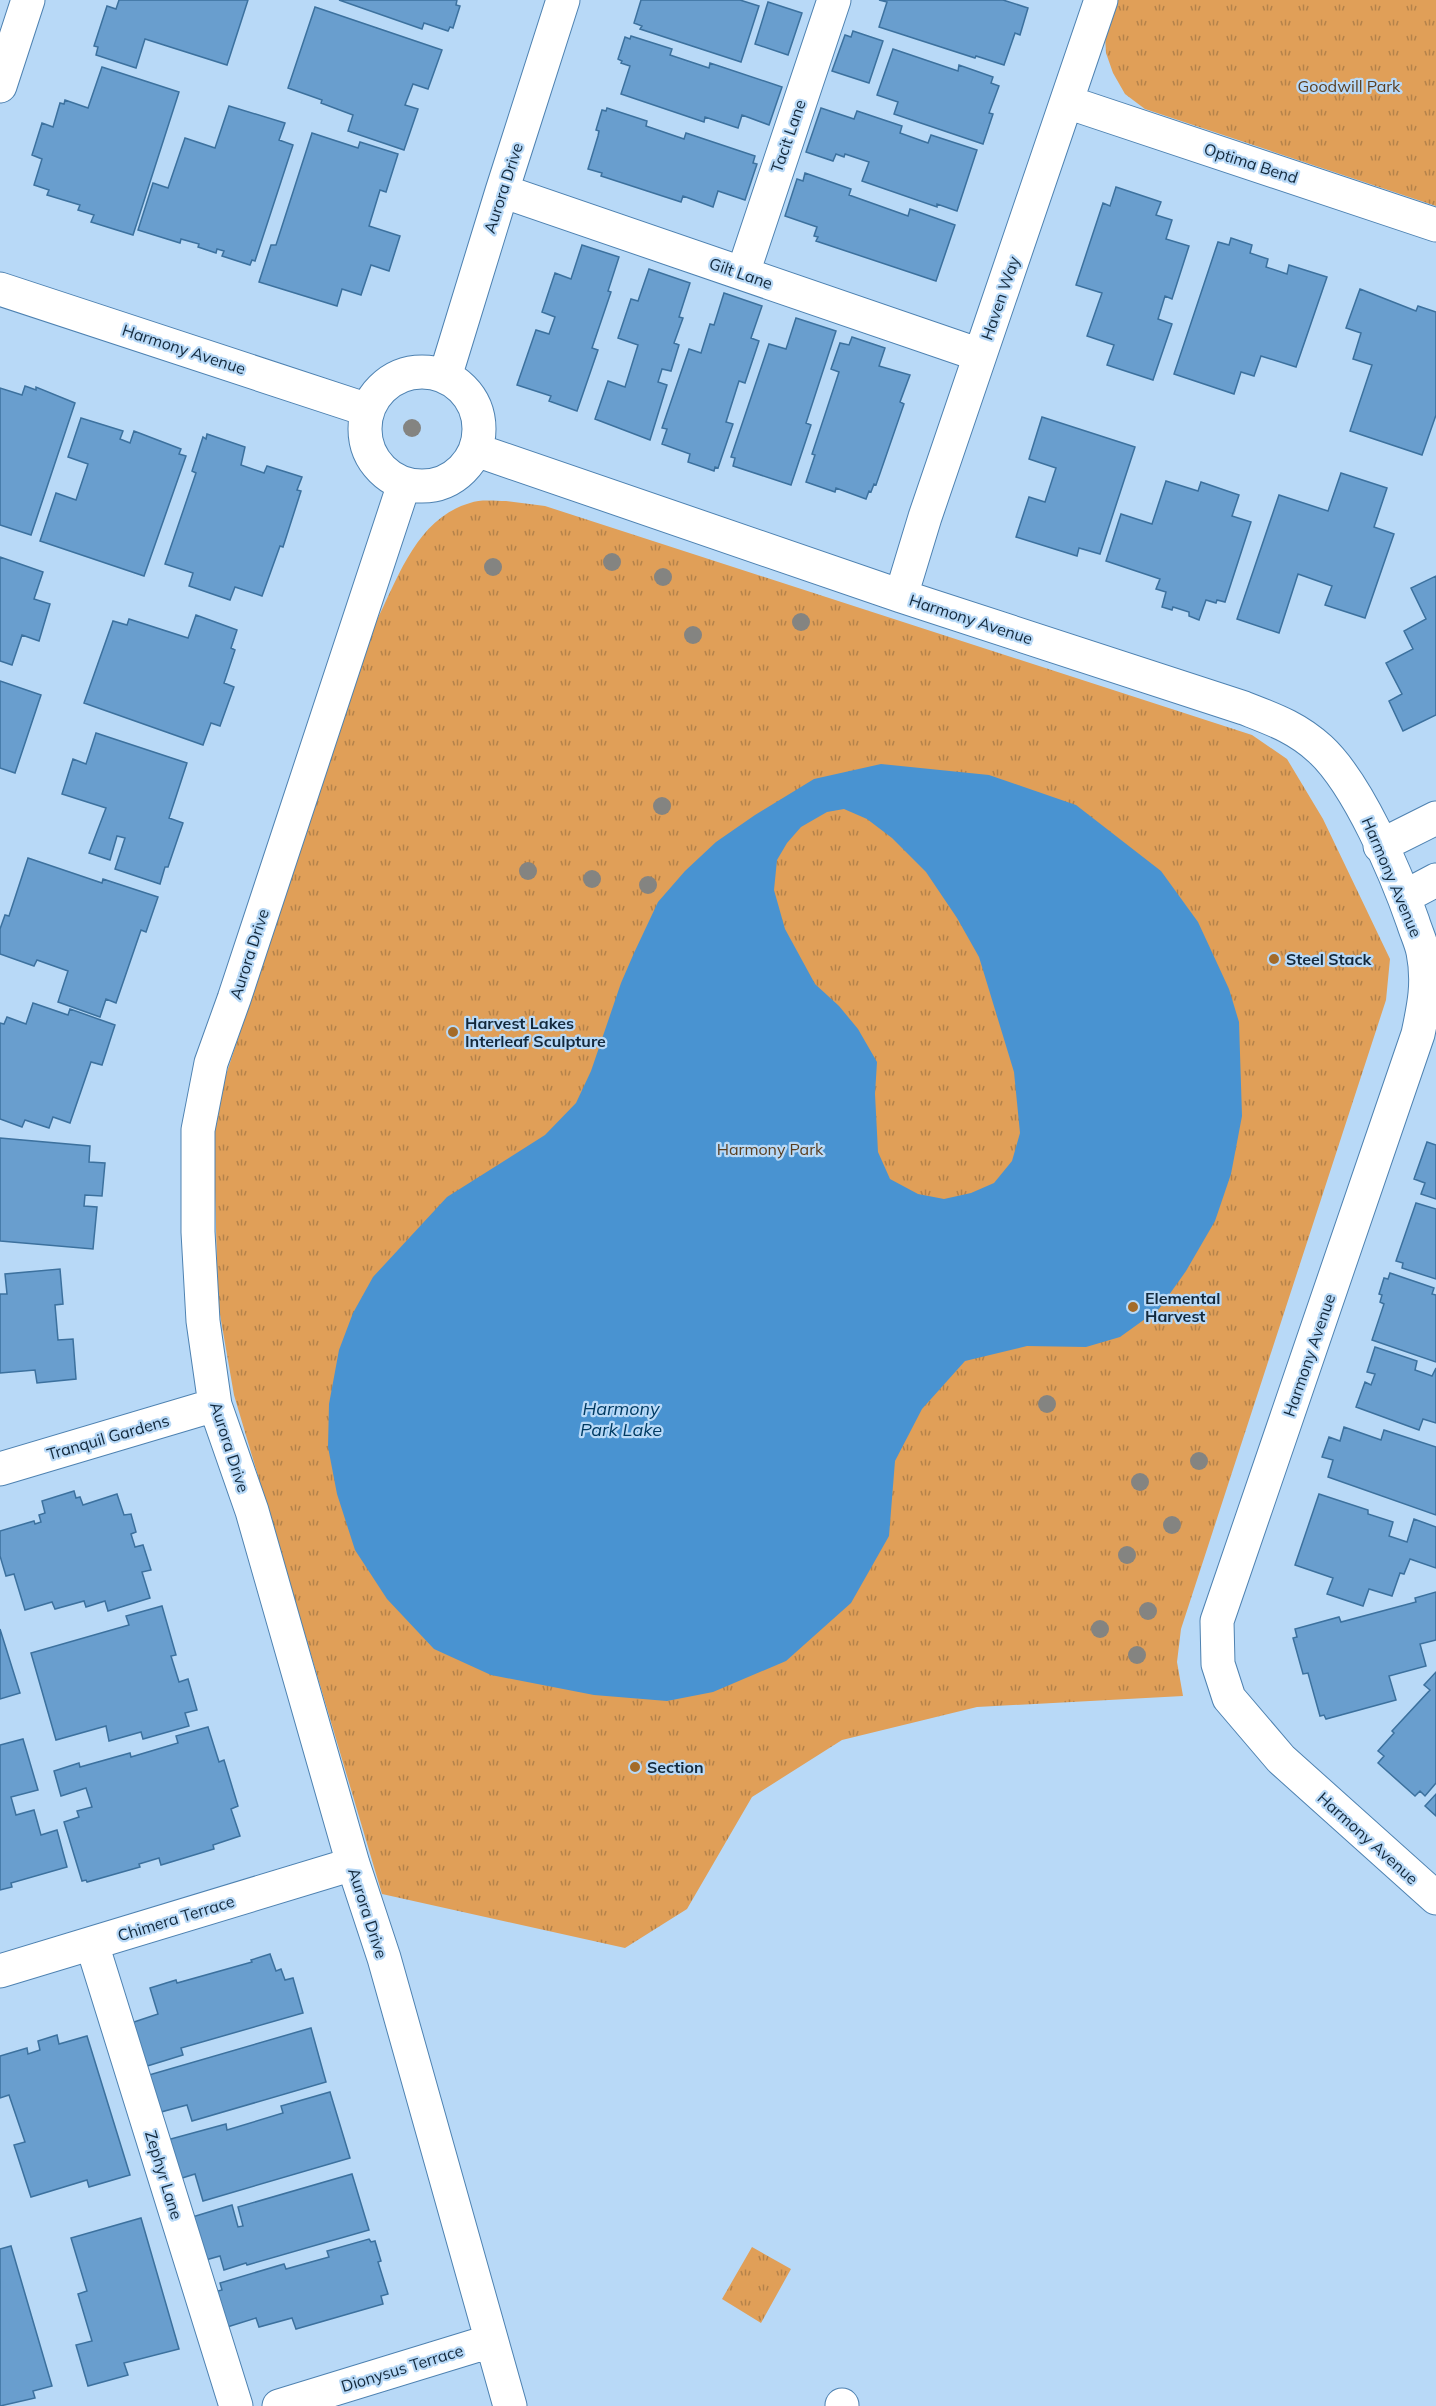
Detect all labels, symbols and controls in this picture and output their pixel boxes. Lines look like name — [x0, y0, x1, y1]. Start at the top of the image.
park label: Goodwill Park — [1298, 76, 1401, 96]
street label: Tacit Lane — [766, 97, 810, 175]
street label: Optima Bend — [1201, 138, 1301, 188]
street label: Aurora Drive — [479, 140, 527, 236]
street label: Gilt Lane — [707, 253, 775, 293]
street label: Haven Way — [976, 253, 1024, 343]
street label: Harmony Avenue — [120, 320, 248, 378]
street label: Harmony Avenue — [907, 590, 1035, 648]
street label: Harmony Avenue — [1358, 814, 1426, 940]
street label: Aurora Drive — [225, 906, 273, 1002]
place label: Steel Stack — [1286, 949, 1373, 969]
marker: Steel Stack — [1267, 952, 1281, 966]
place label: Harvest Lakes Interleaf Sculpture — [465, 1013, 606, 1051]
marker: Harvest Lakes Interleaf Sculpture — [446, 1025, 460, 1039]
park label: Harmony Park — [717, 1139, 824, 1159]
place label: Elemental Harvest — [1145, 1288, 1220, 1326]
street label: Harmony Avenue — [1279, 1291, 1339, 1419]
marker: Elemental Harvest — [1126, 1300, 1140, 1314]
water label: Harmony Park Lake — [580, 1397, 662, 1441]
street label: Aurora Drive — [206, 1399, 254, 1495]
street label: Tranquil Gardens — [44, 1410, 172, 1464]
place label: Section — [647, 1757, 704, 1777]
marker: Section — [628, 1760, 642, 1774]
street label: Harmony Avenue — [1314, 1788, 1422, 1888]
street label: Aurora Drive — [344, 1865, 392, 1961]
street label: Chimera Terrace — [115, 1891, 237, 1945]
street label: Zephyr Lane — [141, 2128, 187, 2222]
street label: Dionysus Terrace — [339, 2340, 465, 2396]

